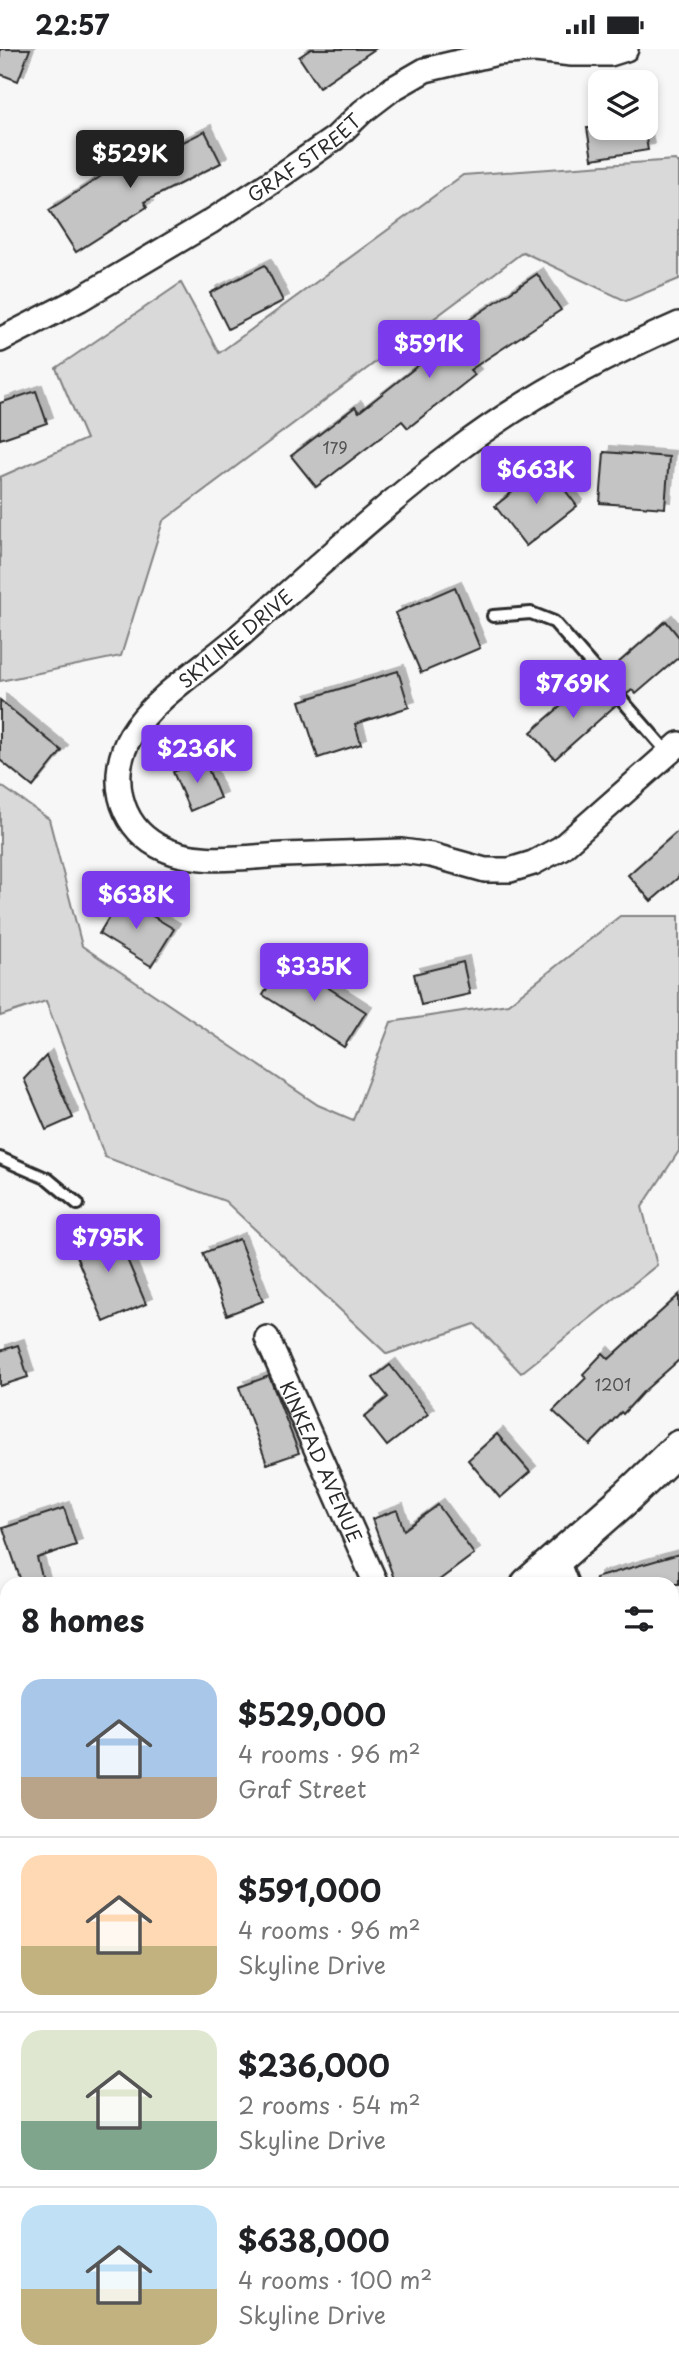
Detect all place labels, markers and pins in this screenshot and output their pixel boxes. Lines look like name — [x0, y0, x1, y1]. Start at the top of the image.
pin: $529K — [81, 131, 179, 190]
pin: $591K — [380, 321, 478, 380]
pin: $663K — [487, 447, 585, 506]
pin: $769K — [524, 661, 622, 720]
pin: $236K — [148, 725, 246, 785]
pin: $638K — [87, 871, 185, 931]
pin: $335K — [265, 943, 363, 1003]
pin: $795K — [59, 1215, 157, 1274]

